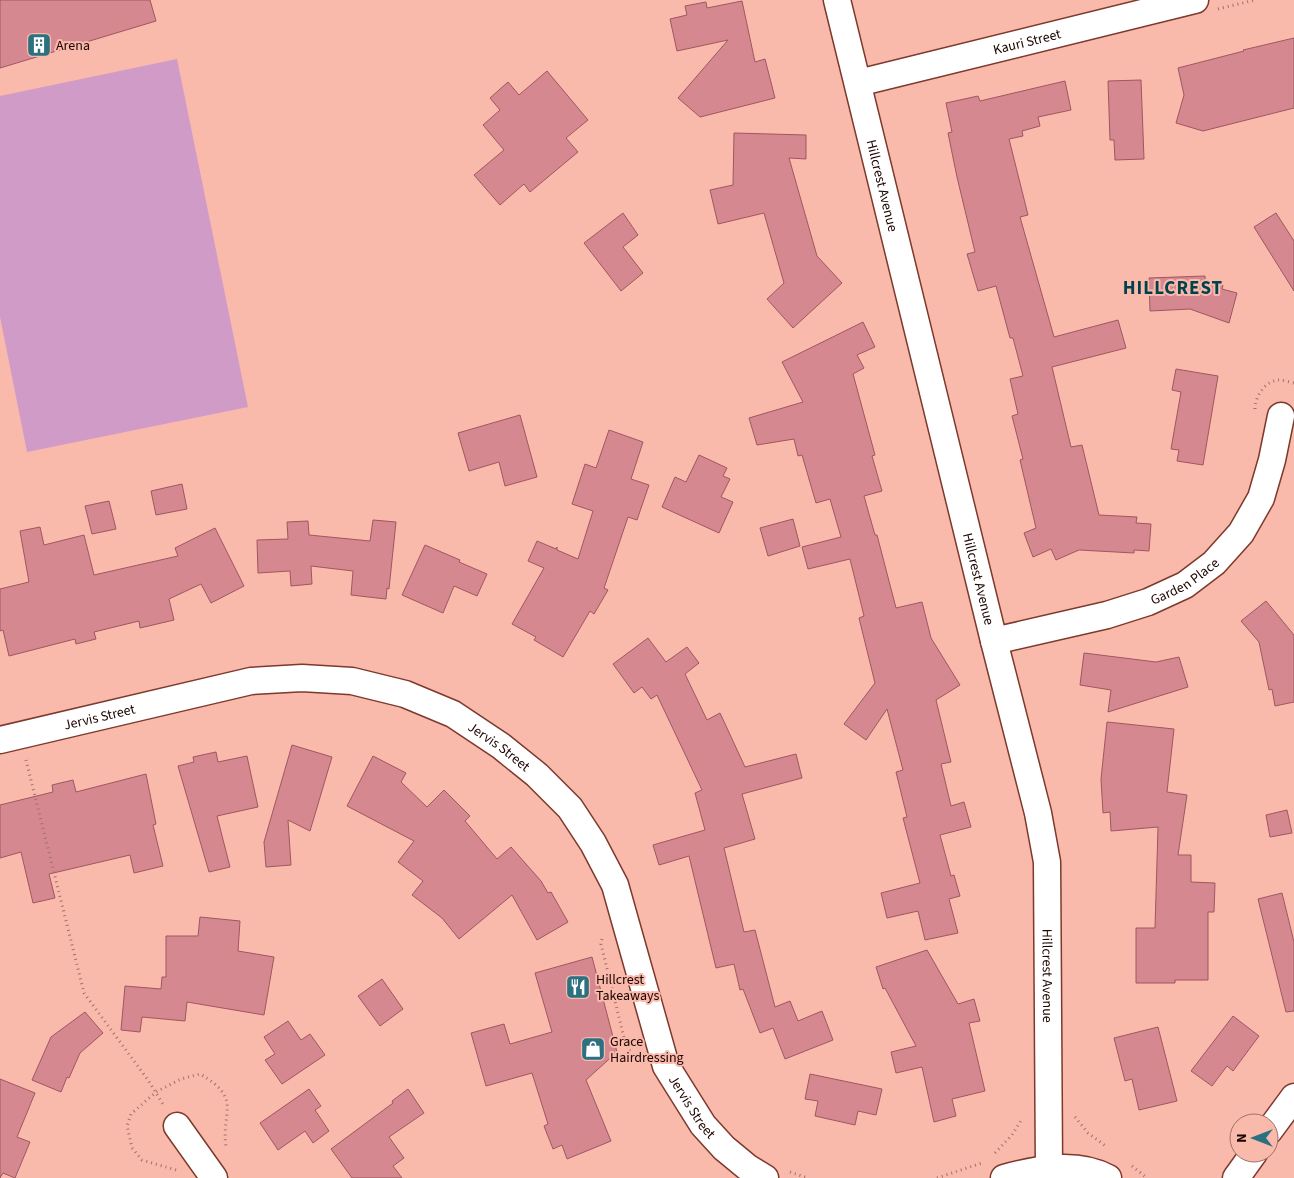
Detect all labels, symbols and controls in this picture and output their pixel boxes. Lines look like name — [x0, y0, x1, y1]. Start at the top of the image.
street label: Kauri Street — [991, 24, 1063, 60]
building icon: Arena — [26, 32, 52, 58]
place label: Arena — [56, 36, 90, 56]
street label: Hillcrest Avenue — [861, 138, 902, 234]
district label: HILLCREST — [1123, 275, 1223, 302]
street label: Hillcrest Avenue — [957, 531, 999, 627]
street label: Garden Place — [1147, 554, 1225, 611]
street label: Jervis Street — [62, 700, 137, 736]
street label: Jervis Street — [464, 718, 534, 777]
street label: Hillcrest Avenue — [1036, 929, 1057, 1023]
place label: Hillcrest Takeaways — [596, 970, 660, 1006]
restaurant icon: Hillcrest Takeaways — [565, 974, 591, 1000]
place label: Grace Hairdressing — [610, 1032, 684, 1068]
shop icon: Grace Hairdressing — [580, 1036, 606, 1062]
street label: Jervis Street — [663, 1072, 720, 1144]
north arrow — [1229, 1113, 1279, 1163]
text: N — [1232, 1133, 1252, 1143]

